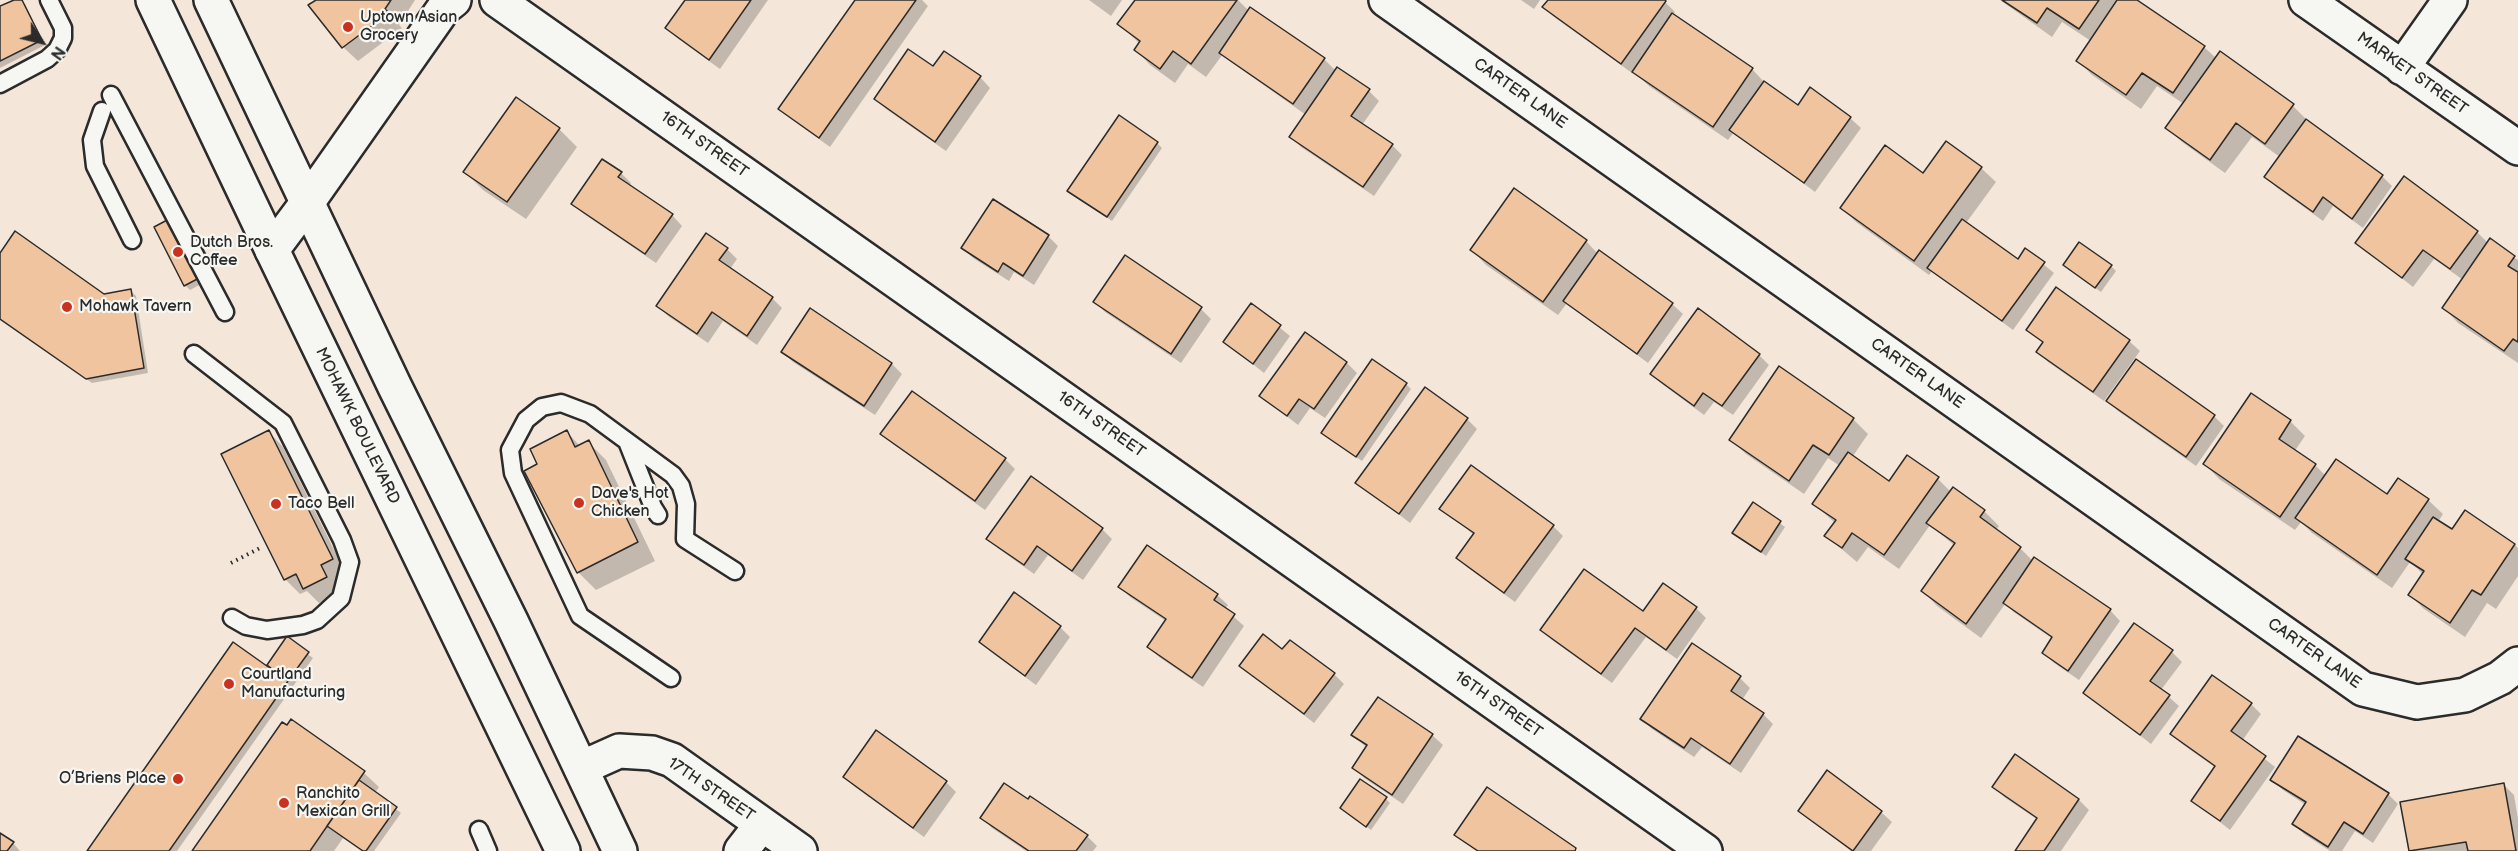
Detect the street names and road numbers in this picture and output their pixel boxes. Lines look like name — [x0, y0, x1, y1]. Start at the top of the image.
street label: MARKET STREET — [2353, 29, 2471, 119]
street label: CARTER LANE — [1469, 55, 1571, 133]
street label: 16TH STREET — [656, 108, 752, 182]
street label: CARTER LANE — [1866, 335, 1968, 413]
street label: MOHAWK BOULEVARD — [311, 345, 403, 507]
street label: 16TH STREET — [1053, 388, 1149, 462]
street label: CARTER LANE — [2263, 615, 2365, 693]
street label: 16TH STREET — [1450, 668, 1546, 742]
street label: 17TH STREET — [664, 754, 758, 826]

